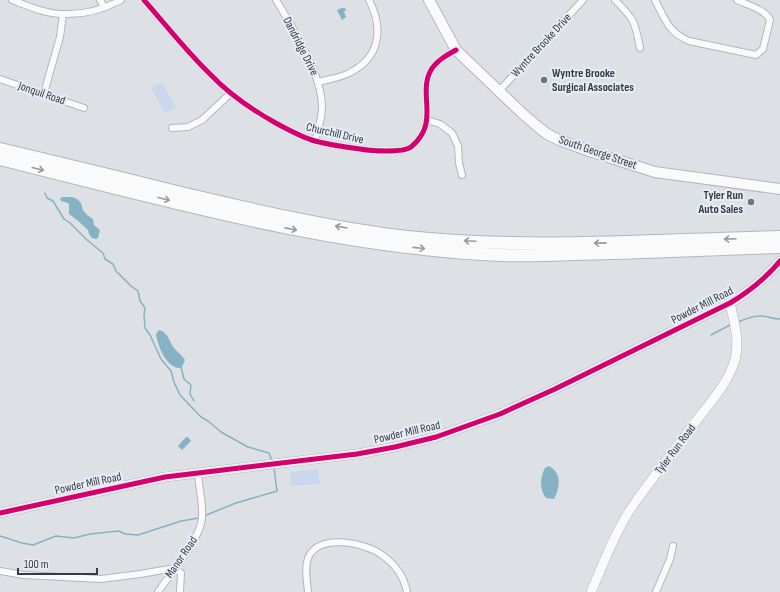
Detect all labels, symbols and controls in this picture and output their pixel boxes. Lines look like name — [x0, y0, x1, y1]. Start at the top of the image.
street label: Wyntre Brooke Drive — [508, 10, 575, 80]
street label: Dandridge Drive — [279, 14, 322, 78]
place label: Wyntre Brooke Surgical Associates — [552, 66, 634, 95]
marker: Wyntre Brooke Surgical Associates — [539, 75, 549, 85]
street label: Jonquil Road — [15, 78, 67, 109]
street label: Churchill Drive — [305, 120, 365, 147]
street label: South George Street — [557, 132, 639, 173]
one-way arrow — [31, 165, 44, 173]
place label: Tyler Run Auto Sales — [698, 188, 743, 217]
one-way arrow — [157, 196, 170, 204]
marker: Tyler Run Auto Sales — [746, 197, 756, 207]
one-way arrow — [335, 223, 348, 231]
one-way arrow — [284, 225, 297, 233]
one-way arrow — [724, 235, 737, 242]
one-way arrow — [464, 238, 477, 245]
one-way arrow — [594, 239, 607, 247]
one-way arrow — [412, 244, 425, 252]
street label: Powder Mill Road — [669, 283, 736, 327]
street label: Powder Mill Road — [372, 418, 442, 447]
street label: Tyler Run Road — [652, 421, 699, 477]
street label: Powder Mill Road — [53, 469, 123, 498]
street label: Manor Road — [162, 534, 201, 581]
scale bar — [18, 550, 97, 576]
text: 100 m — [24, 557, 49, 572]

